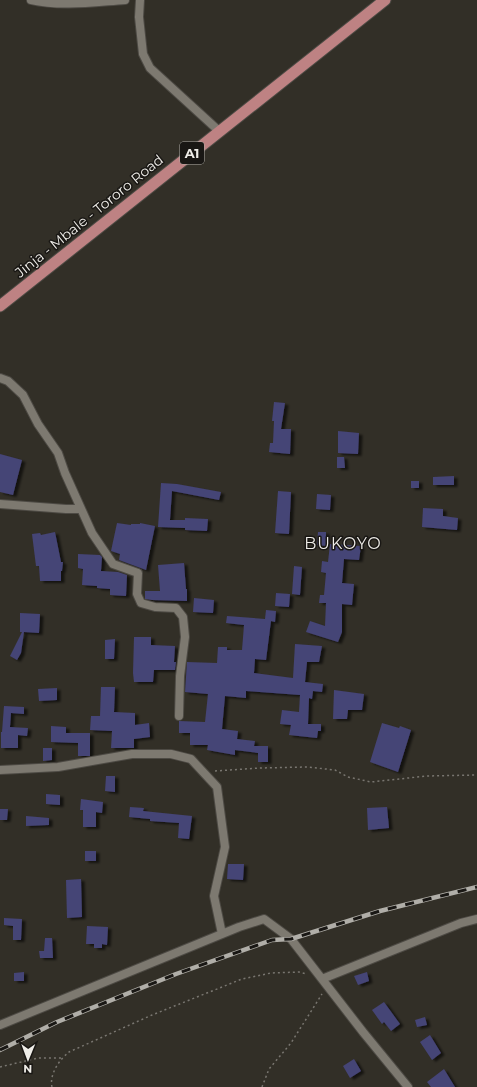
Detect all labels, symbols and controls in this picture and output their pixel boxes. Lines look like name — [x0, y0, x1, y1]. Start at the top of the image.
road number: A1 — [180, 142, 204, 164]
street label: Jinja - Mbale - Tororo Road — [10, 151, 167, 282]
district label: BUKOYO — [304, 534, 382, 553]
north arrow — [8, 1039, 48, 1079]
text: N — [23, 1062, 32, 1076]

